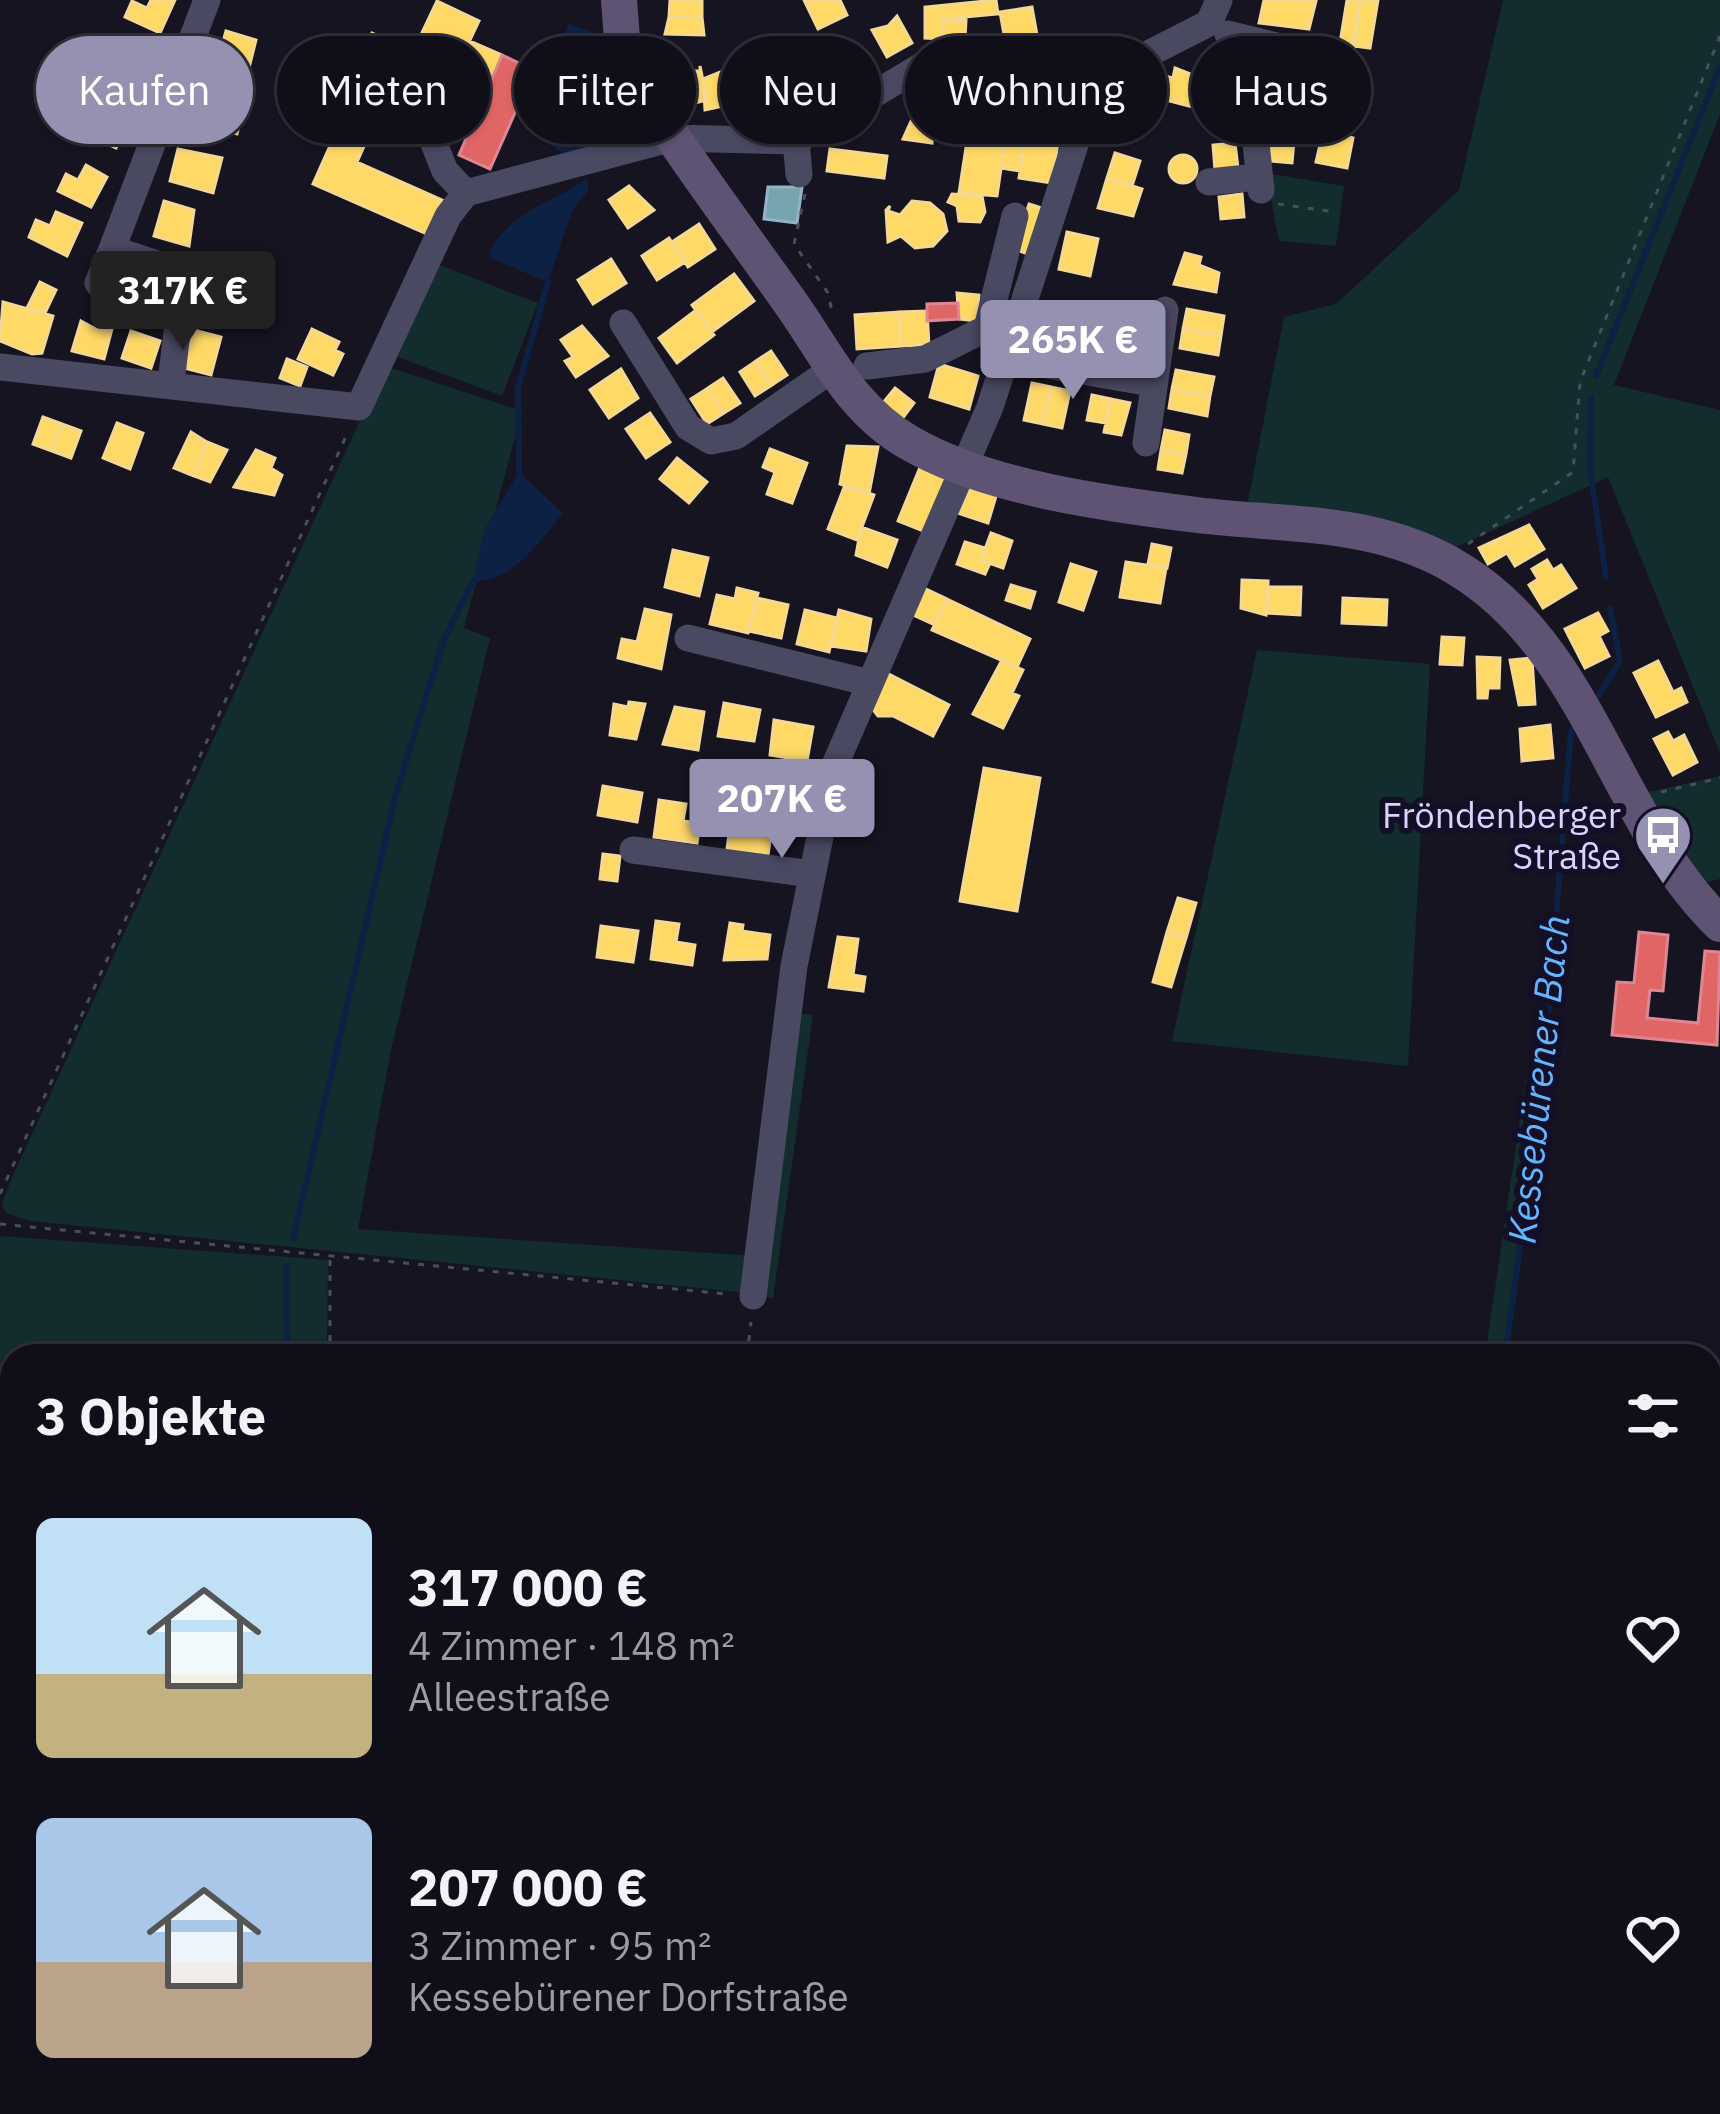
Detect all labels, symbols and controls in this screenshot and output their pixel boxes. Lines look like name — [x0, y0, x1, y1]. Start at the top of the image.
chip: Kaufen — [36, 36, 253, 144]
chip: Mieten — [277, 36, 490, 144]
chip: Filter — [514, 36, 696, 144]
chip: Neu — [720, 36, 881, 144]
chip: Wohnung — [905, 36, 1167, 144]
chip: Haus — [1191, 36, 1371, 144]
pin: 317K € — [85, 251, 281, 353]
text: 317K € — [117, 264, 249, 315]
pin: 265K € — [975, 300, 1171, 402]
text: 265K € — [1007, 313, 1139, 364]
pin: 207K € — [684, 759, 880, 861]
text: 207K € — [716, 772, 848, 823]
place label: Fröndenberger Straße — [1382, 791, 1621, 879]
bus stop icon: Fröndenberger Straße — [1632, 804, 1694, 886]
water label: Kessebürener Bach — [1495, 912, 1581, 1246]
text: 3 Objekte — [36, 1383, 266, 1449]
icon: filters — [1620, 1383, 1686, 1449]
text: 317 000 € — [408, 1554, 648, 1620]
icon: home — [132, 1566, 276, 1710]
icon: heart — [1620, 1605, 1686, 1671]
text: 4 Zimmer · 148 m² — [408, 1620, 735, 1671]
text: Alleestraße — [408, 1671, 611, 1722]
text: 207 000 € — [408, 1854, 648, 1920]
icon: home — [132, 1866, 276, 2010]
icon: heart — [1620, 1905, 1686, 1971]
text: 3 Zimmer · 95 m² — [408, 1920, 711, 1971]
text: Kessebürener Dorfstraße — [408, 1971, 849, 2022]

